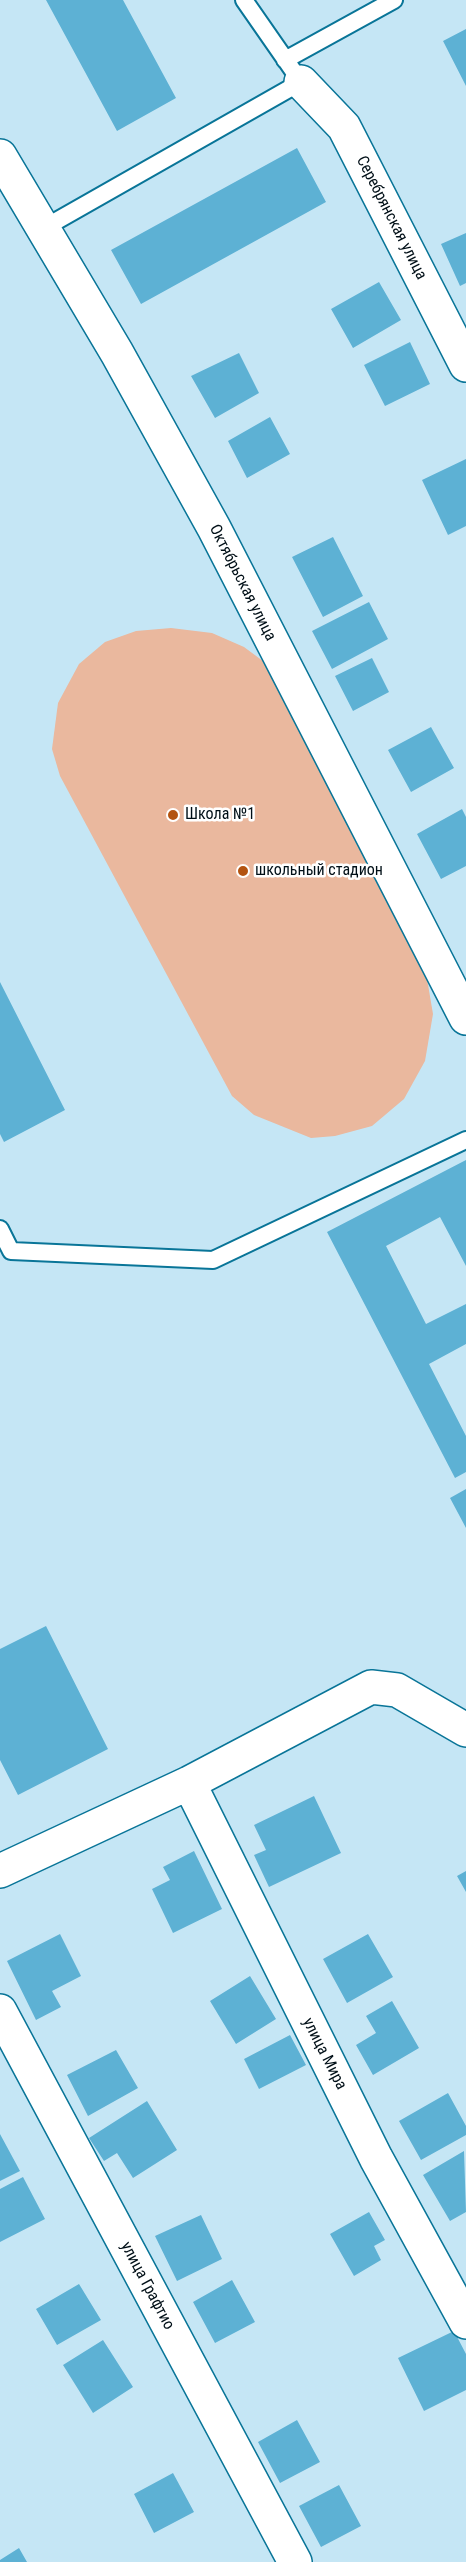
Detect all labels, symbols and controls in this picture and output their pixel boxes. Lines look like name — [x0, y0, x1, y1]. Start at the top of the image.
street label: Серебрянская улица — [352, 153, 430, 283]
street label: Октябрьская улица — [204, 522, 280, 644]
place label: Школа №1 — [185, 805, 255, 825]
marker: Школа №1 — [166, 808, 180, 822]
place label: школьный стадион — [255, 861, 383, 881]
marker: школьный стадион — [236, 864, 250, 878]
street label: улица Мира — [298, 2015, 350, 2093]
street label: улица Графтио — [116, 2239, 178, 2333]

